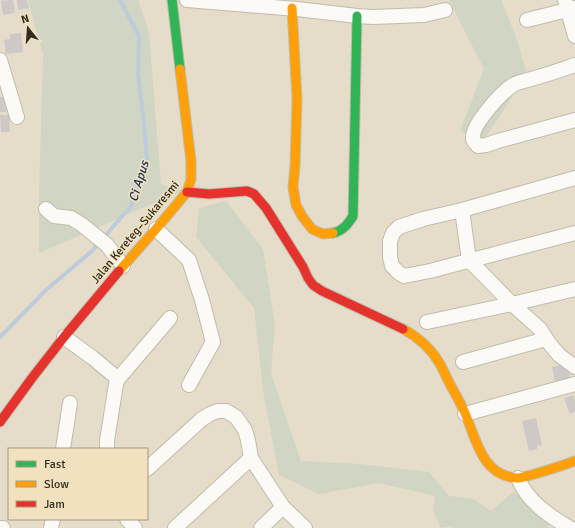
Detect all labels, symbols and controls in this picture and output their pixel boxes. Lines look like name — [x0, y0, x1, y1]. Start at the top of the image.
north arrow — [8, 8, 48, 48]
text: N — [20, 12, 31, 26]
water label: Ci Apus — [125, 158, 153, 204]
street label: Jalan Kereteg–Sukaresmi — [88, 178, 183, 287]
legend — [8, 448, 148, 520]
text: Fast — [44, 457, 65, 472]
text: Slow — [44, 477, 69, 492]
text: Jam — [44, 497, 65, 512]

